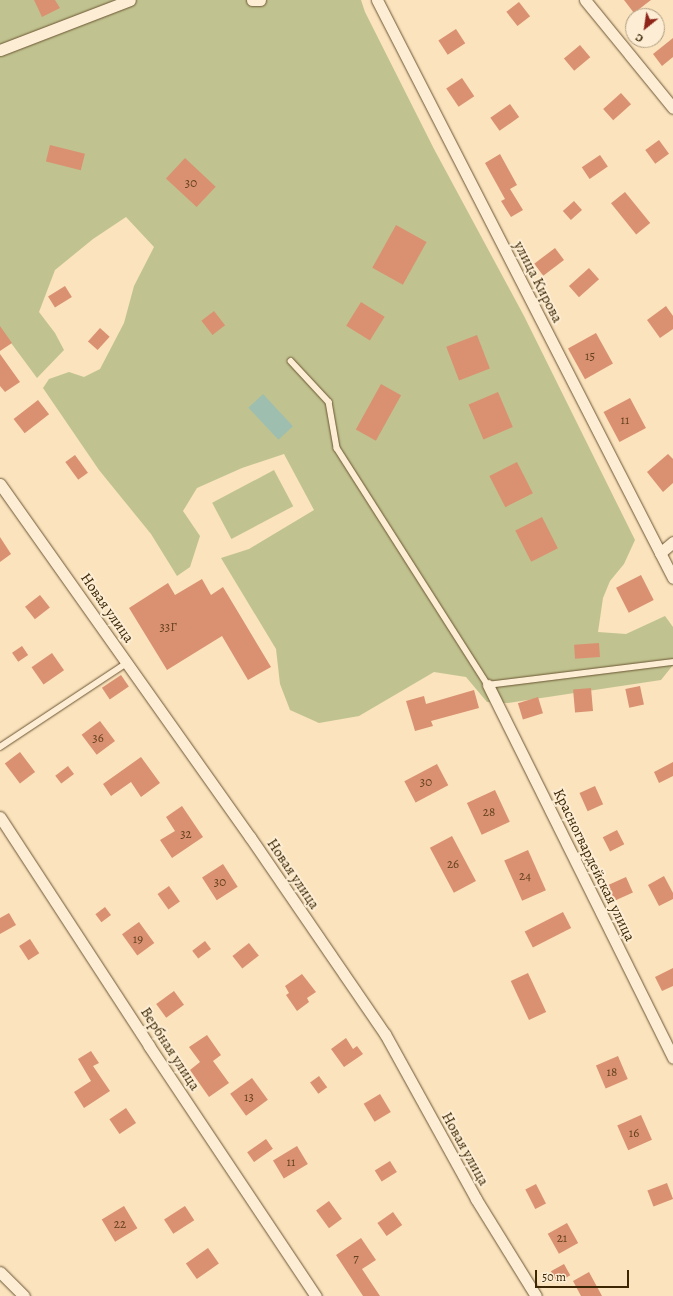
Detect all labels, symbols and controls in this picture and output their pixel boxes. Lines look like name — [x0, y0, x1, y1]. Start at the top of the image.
north arrow — [625, 8, 665, 48]
text: С — [633, 30, 646, 46]
house number: 30 — [185, 175, 197, 191]
street label: улица Кирова — [510, 238, 566, 326]
house number: 15 — [585, 348, 595, 364]
house number: 11 — [621, 412, 629, 428]
street label: Новая улица — [76, 570, 138, 646]
house number: 33Г — [159, 619, 177, 635]
house number: 36 — [92, 730, 104, 746]
house number: 30 — [420, 774, 432, 790]
street label: Красногвардейская улица — [549, 786, 639, 944]
house number: 28 — [483, 804, 495, 820]
house number: 32 — [180, 826, 192, 842]
street label: Новая улица — [263, 835, 323, 913]
house number: 26 — [447, 856, 459, 872]
house number: 24 — [519, 868, 531, 884]
house number: 30 — [214, 874, 226, 890]
house number: 19 — [133, 931, 143, 947]
street label: Вербная улица — [136, 1004, 204, 1094]
house number: 18 — [607, 1064, 617, 1080]
house number: 13 — [244, 1089, 254, 1105]
street label: Новая улица — [437, 1109, 493, 1189]
house number: 16 — [629, 1125, 639, 1141]
house number: 11 — [287, 1154, 295, 1170]
house number: 22 — [114, 1216, 126, 1232]
house number: 21 — [557, 1230, 567, 1246]
house number: 7 — [353, 1250, 359, 1266]
scale bar — [537, 1262, 631, 1288]
text: 50 m — [542, 1269, 566, 1285]

